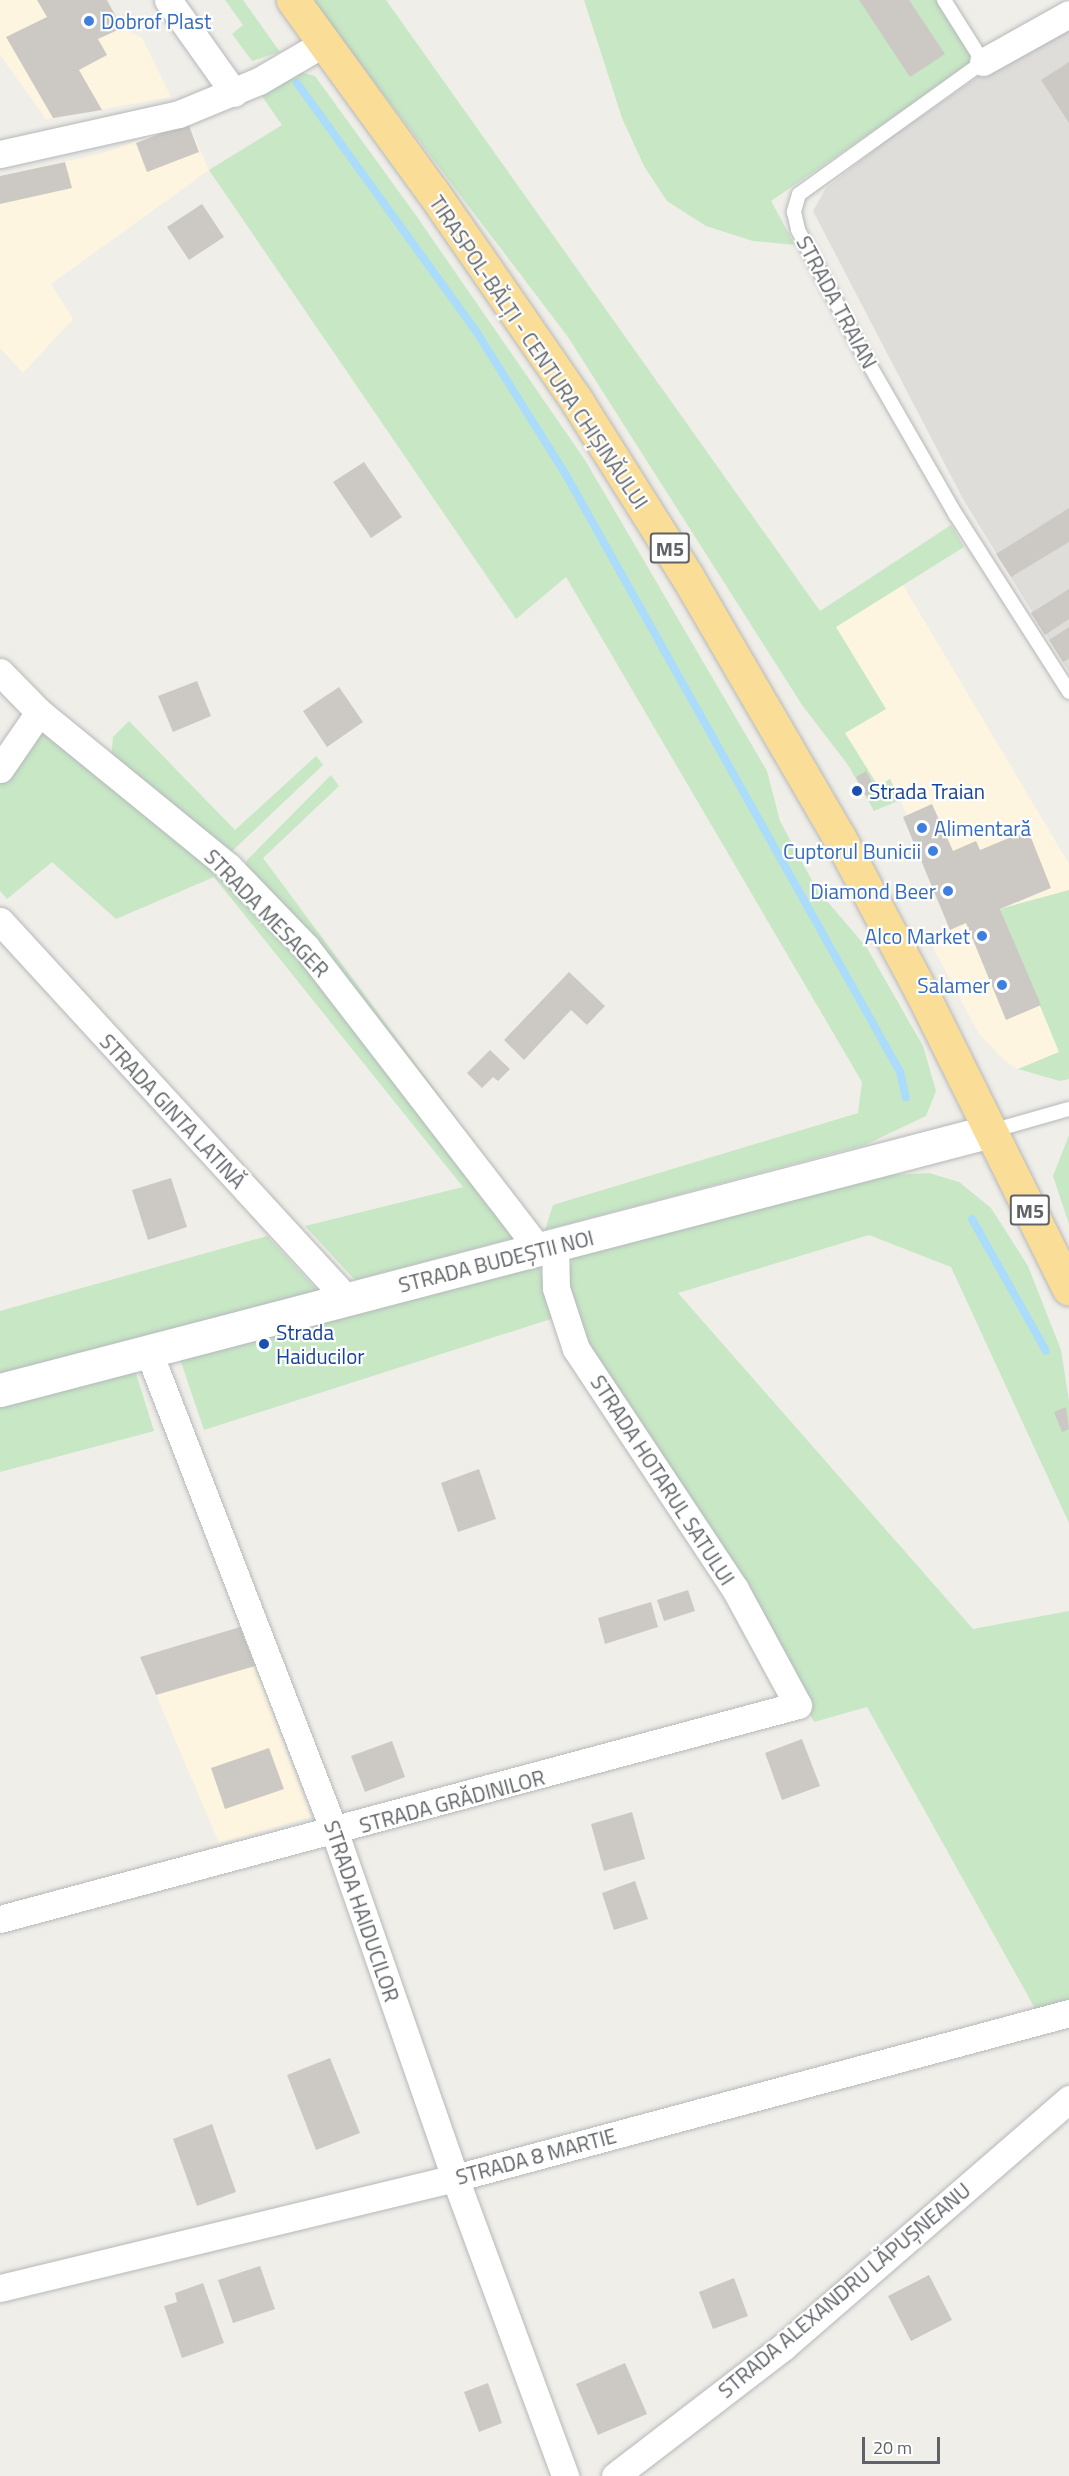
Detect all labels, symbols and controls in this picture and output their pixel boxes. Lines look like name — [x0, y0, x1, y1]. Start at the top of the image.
place label: Dobrof Plast — [101, 8, 211, 34]
marker: Dobrof Plast — [82, 14, 96, 28]
street label: TIRASPOL-BĂLŢI - CENTURA CHIȘINĂULUI — [424, 191, 654, 513]
street label: STRADA TRAIAN — [792, 231, 882, 373]
road number: M5 — [649, 531, 691, 565]
place label: Strada Traian — [869, 778, 985, 804]
marker: Strada Traian — [850, 784, 864, 798]
place label: Alimentară — [934, 815, 1031, 841]
marker: Alimentară — [915, 821, 929, 835]
place label: Cuptorul Bunicii — [783, 838, 921, 864]
street label: STRADA MESAGER — [200, 844, 334, 982]
marker: Cuptorul Bunicii — [926, 844, 940, 858]
place label: Diamond Beer — [810, 878, 936, 904]
marker: Diamond Beer — [941, 884, 955, 898]
place label: Alco Market — [865, 923, 970, 949]
marker: Alco Market — [975, 929, 989, 943]
place label: Salamer — [917, 972, 990, 998]
marker: Salamer — [995, 978, 1009, 992]
street label: STRADA GINTA LATINĂ — [95, 1028, 251, 1194]
road number: M5 — [1009, 1193, 1051, 1227]
street label: STRADA BUDEȘTII NOI — [396, 1225, 596, 1297]
place label: Strada Haiducilor — [276, 1319, 365, 1369]
marker: Strada Haiducilor — [257, 1337, 271, 1351]
street label: STRADA HOTARUL SATULUI — [586, 1370, 740, 1590]
street label: STRADA GRĂDINILOR — [357, 1764, 547, 1838]
street label: STRADA HAIDUCILOR — [319, 1817, 405, 2005]
street label: STRADA 8 MARTIE — [453, 2122, 619, 2190]
street label: STRADA ALEXANDRU LĂPUȘNEANU — [713, 2177, 975, 2403]
scale bar — [865, 2425, 943, 2463]
text: 20 m — [873, 2434, 912, 2461]

